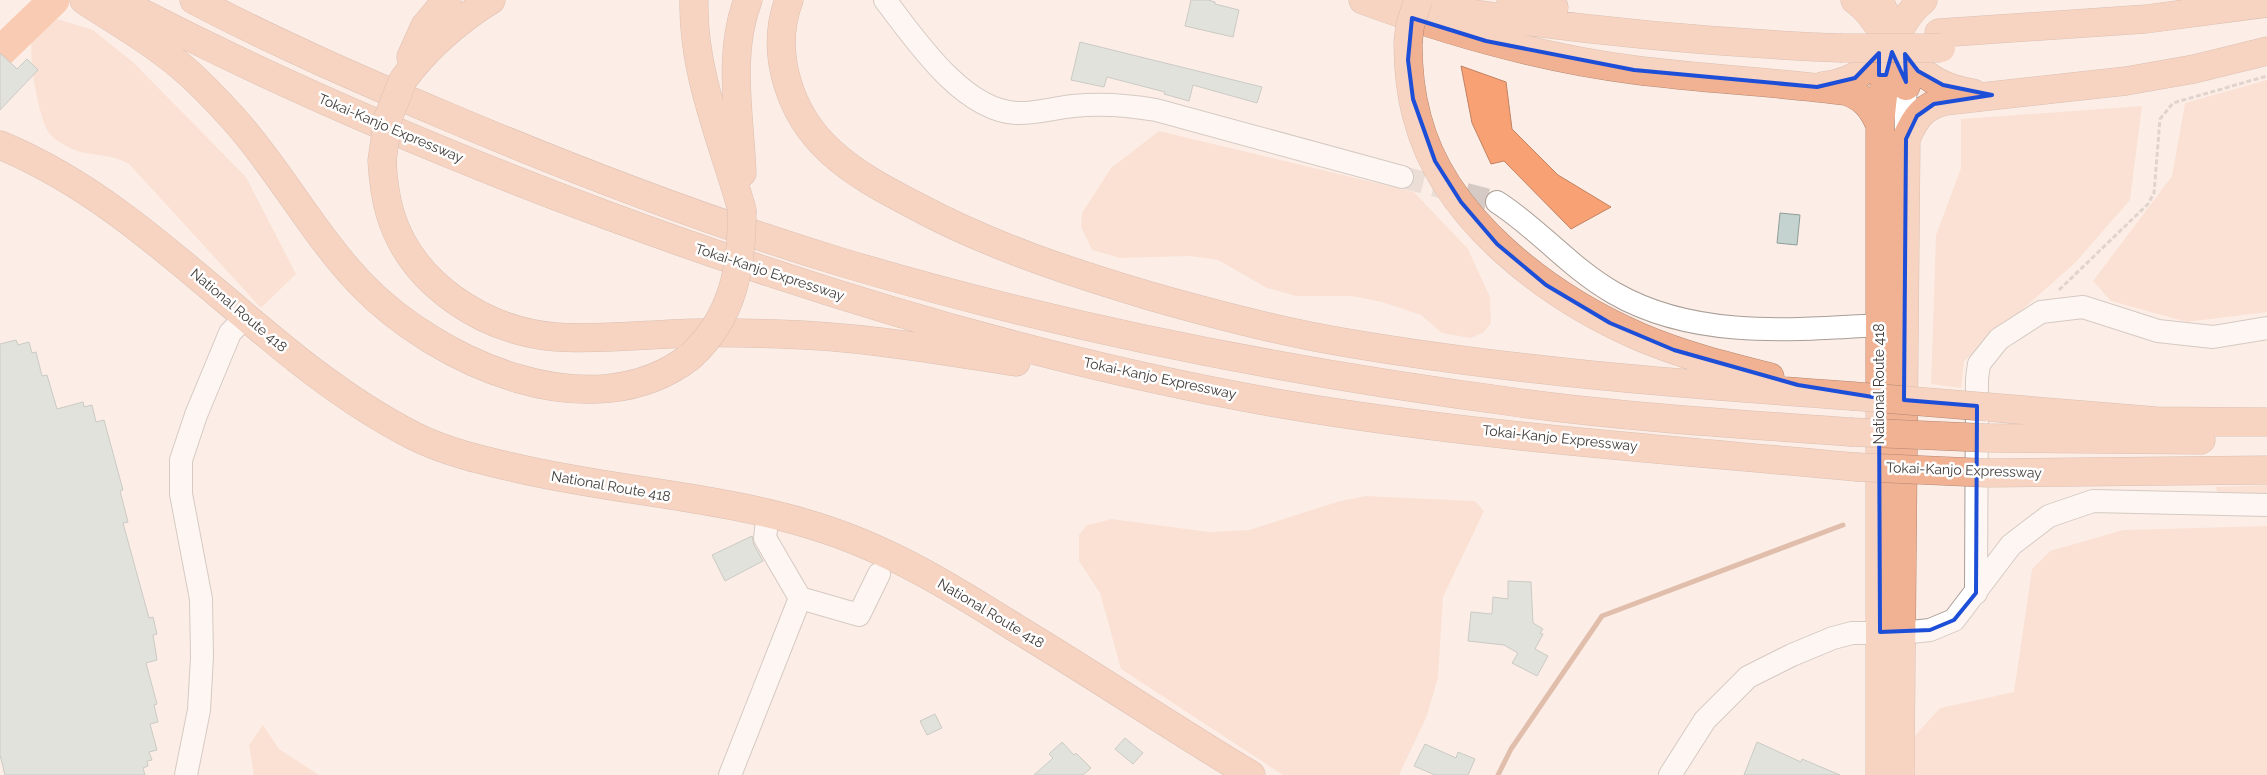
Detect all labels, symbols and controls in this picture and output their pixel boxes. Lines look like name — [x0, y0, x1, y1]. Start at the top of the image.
street label: Tokai-Kanjo Expressway — [316, 90, 466, 166]
street label: Tokai-Kanjo Expressway — [693, 240, 847, 304]
street label: National Route 418 — [188, 265, 290, 355]
street label: National Route 418 — [1871, 324, 1887, 444]
street label: Tokai-Kanjo Expressway — [1082, 354, 1238, 402]
street label: Tokai-Kanjo Expressway — [1482, 422, 1639, 454]
street label: Tokai-Kanjo Expressway — [1886, 459, 2043, 481]
street label: National Route 418 — [550, 468, 672, 504]
street label: National Route 418 — [935, 575, 1047, 651]

